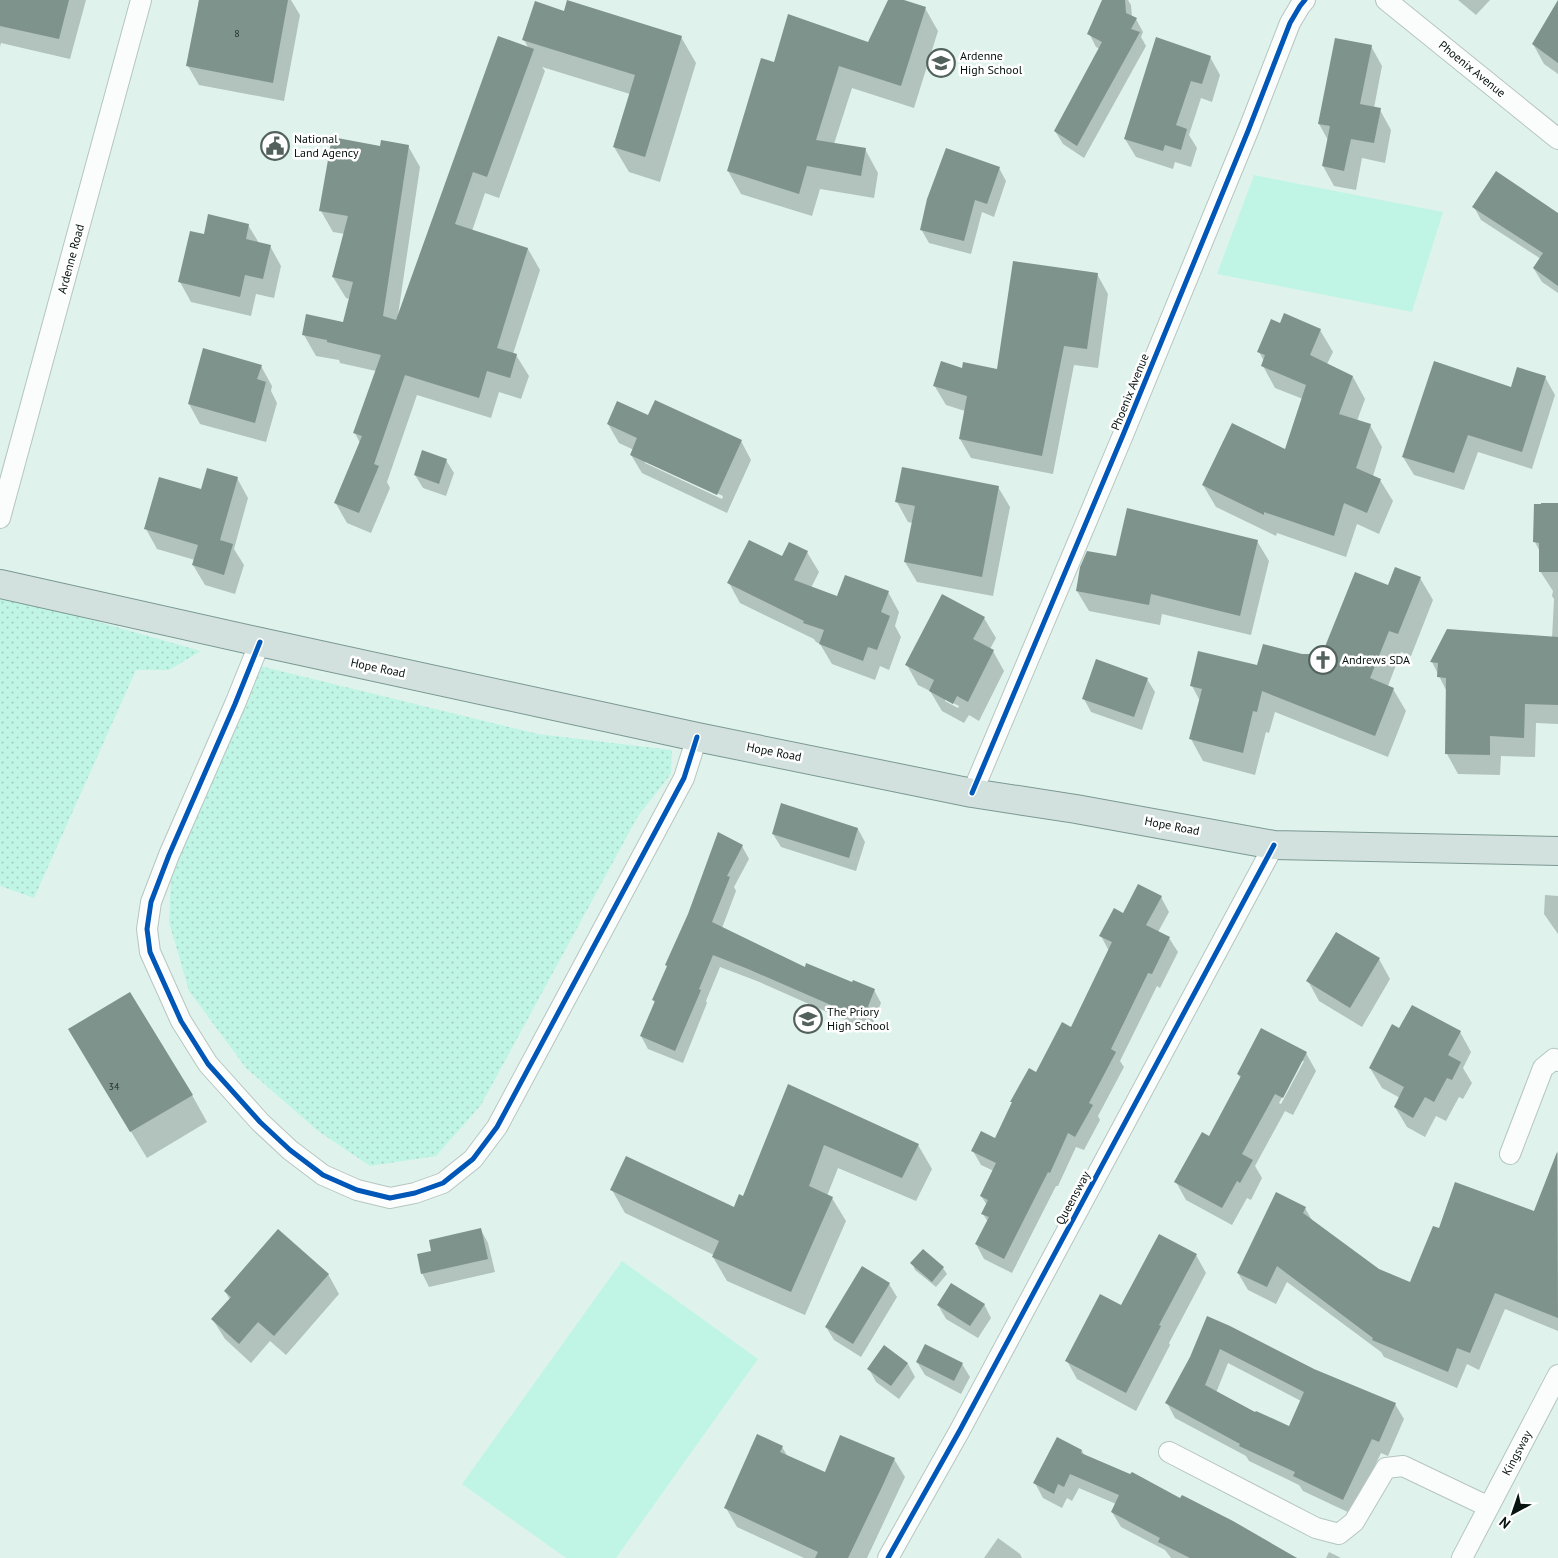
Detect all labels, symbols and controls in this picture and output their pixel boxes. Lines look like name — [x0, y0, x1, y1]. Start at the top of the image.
house number: 8 — [234, 27, 240, 40]
street label: Phoenix Avenue — [1436, 37, 1509, 100]
school or university icon: Ardenne High School — [926, 48, 956, 78]
place label: Ardenne High School — [960, 48, 1023, 77]
public building icon: National Land Agency — [260, 131, 290, 161]
place label: National Land Agency — [294, 131, 359, 160]
street label: Ardenne Road — [54, 222, 87, 295]
street label: Phoenix Avenue — [1107, 351, 1152, 432]
church icon: Andrews SDA — [1308, 645, 1338, 675]
place label: Andrews SDA — [1342, 652, 1410, 667]
street label: Hope Road — [349, 654, 407, 681]
street label: Hope Road — [745, 739, 803, 764]
street label: Hope Road — [1143, 813, 1201, 838]
school or university icon: The Priory High School — [793, 1004, 823, 1034]
place label: The Priory High School — [827, 1004, 890, 1033]
house number: 34 — [109, 1080, 120, 1093]
street label: Queensway — [1052, 1168, 1093, 1227]
street label: Kingsway — [1498, 1427, 1535, 1478]
north arrow — [1488, 1488, 1538, 1538]
text: N — [1495, 1513, 1514, 1533]

